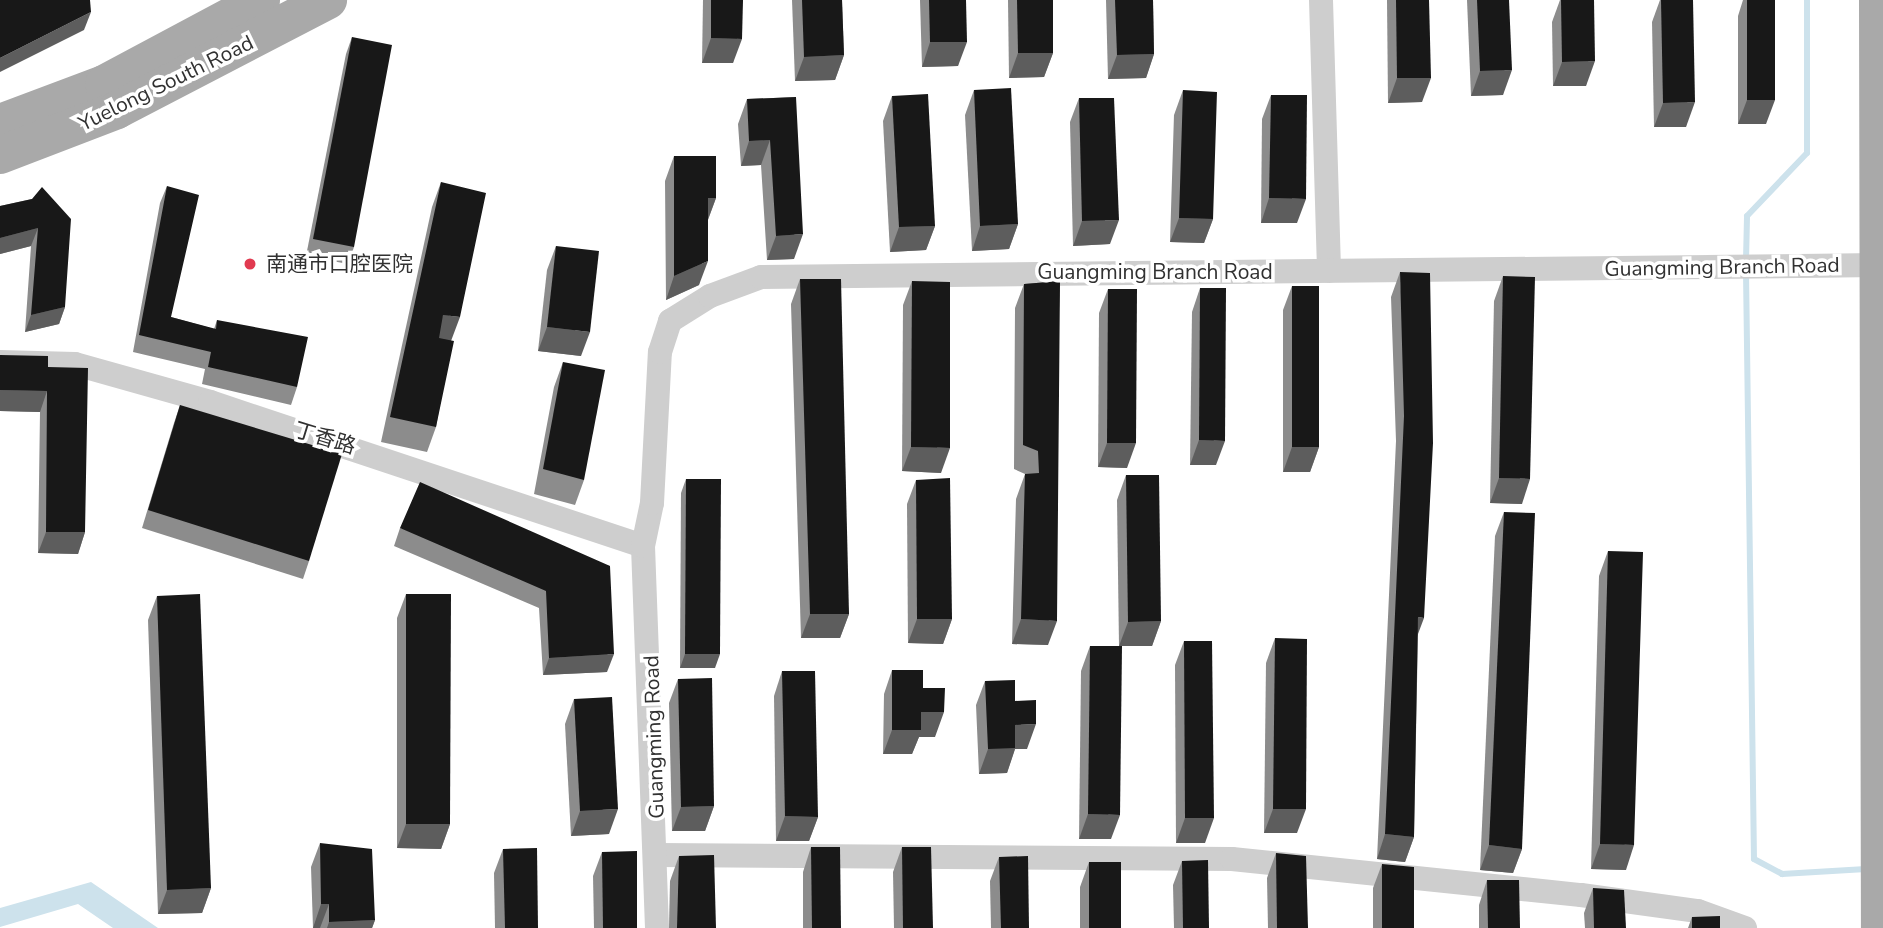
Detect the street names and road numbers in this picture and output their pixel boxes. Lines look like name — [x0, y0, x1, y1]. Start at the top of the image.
street label: Yuelong South Road — [75, 30, 257, 136]
street label: Guangming Branch Road — [1604, 252, 1840, 282]
street label: Guangming Branch Road — [1037, 259, 1273, 285]
street label: 丁香路 — [291, 417, 359, 459]
street label: Guangming Road — [639, 655, 669, 819]

